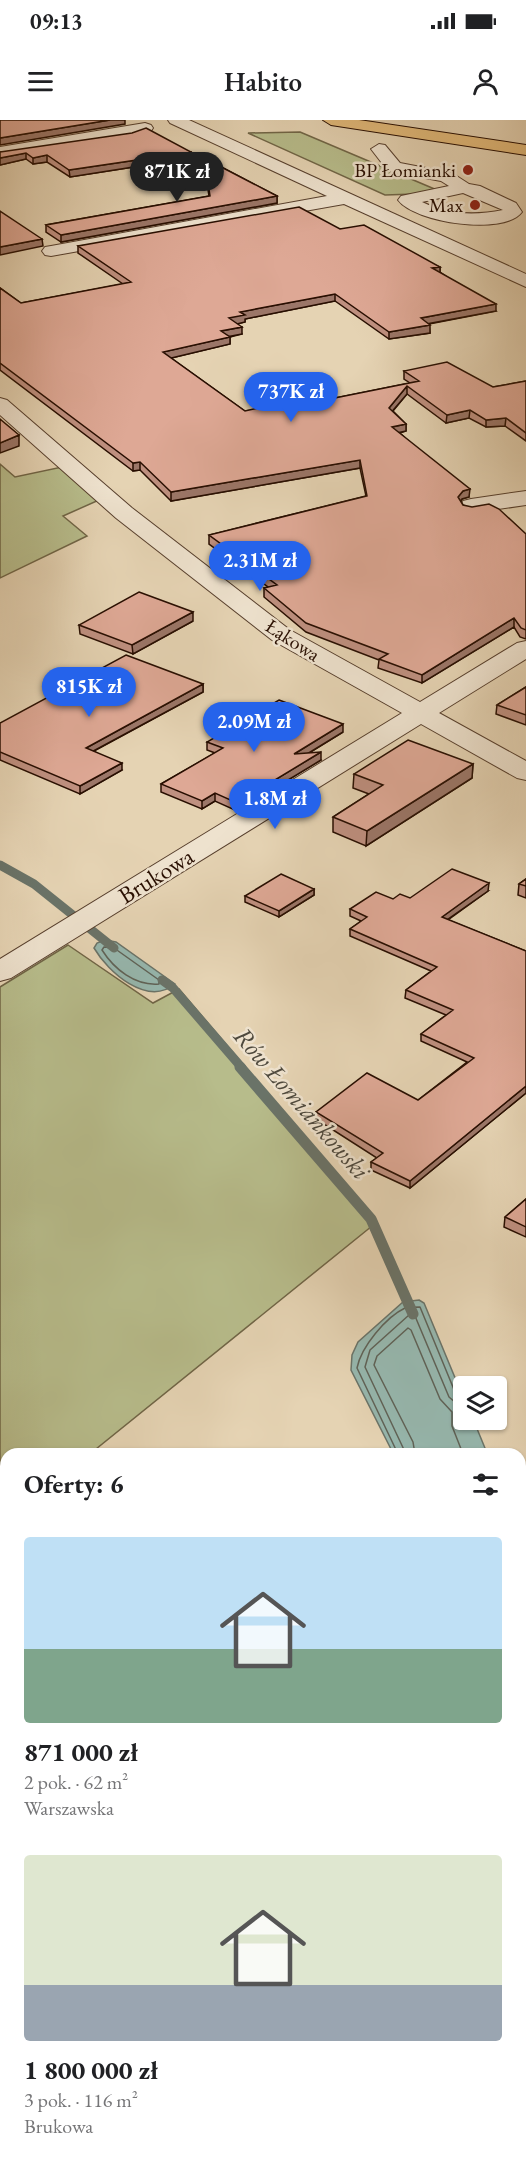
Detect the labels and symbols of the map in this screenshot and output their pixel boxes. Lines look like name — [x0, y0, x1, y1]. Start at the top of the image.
pin: 871K zł — [122, 152, 232, 203]
place label: BP Łomianki — [354, 157, 456, 183]
marker: BP Łomianki — [461, 163, 475, 177]
place label: Max — [429, 192, 463, 218]
marker: Max — [468, 198, 482, 212]
pin: 737K zł — [236, 372, 346, 423]
pin: 2.31M zł — [198, 541, 322, 592]
street label: Łąkowa — [261, 613, 325, 667]
pin: 815K zł — [34, 667, 144, 718]
pin: 2.09M zł — [192, 702, 316, 753]
pin: 1.8M zł — [220, 779, 330, 830]
street label: Brukowa — [112, 840, 200, 911]
water label: Rów Łomiankowski — [226, 1019, 379, 1188]

